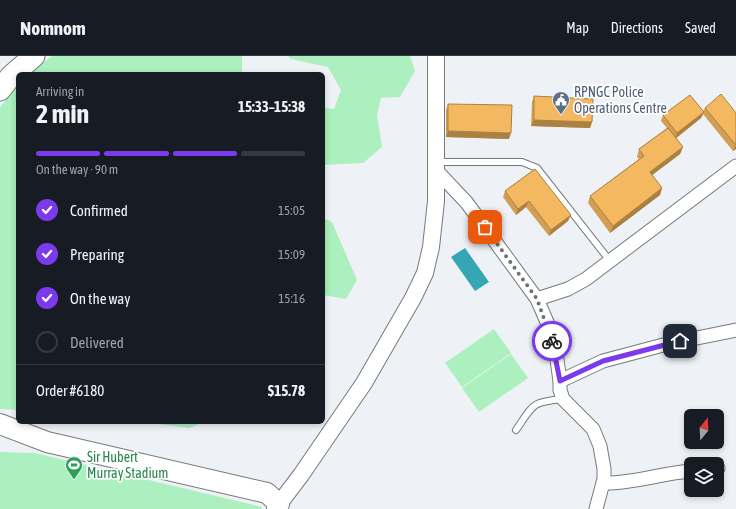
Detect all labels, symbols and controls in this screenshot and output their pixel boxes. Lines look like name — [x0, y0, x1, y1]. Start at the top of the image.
text: Nomnom — [20, 17, 86, 39]
text: Map — [566, 20, 589, 36]
text: Directions — [611, 20, 663, 36]
text: Saved — [685, 20, 716, 36]
text: Arriving in — [36, 84, 84, 99]
place label: RPNGC Police Operations Centre — [574, 84, 667, 116]
public building icon: RPNGC Police Operations Centre — [551, 90, 571, 115]
text: 15:33–15:38 — [238, 98, 305, 115]
text: 2 min — [36, 99, 89, 129]
text: On the way · 90 m — [36, 162, 118, 177]
icon: check — [36, 199, 58, 221]
text: Confirmed — [70, 202, 128, 219]
text: 15:05 — [278, 203, 305, 218]
pin — [468, 210, 502, 244]
icon: bag — [474, 216, 496, 238]
icon: check — [36, 243, 58, 265]
text: Preparing — [70, 246, 124, 263]
text: 15:09 — [278, 247, 305, 262]
icon: check — [36, 287, 58, 309]
text: On the way — [70, 290, 131, 307]
text: 15:16 — [278, 291, 305, 306]
courier — [532, 321, 572, 361]
pin — [663, 324, 697, 358]
icon: bike — [541, 330, 563, 352]
icon: home — [669, 330, 691, 352]
text: Delivered — [70, 334, 124, 351]
text: Order #6180 — [36, 382, 104, 399]
text: $15.78 — [268, 382, 305, 399]
north arrow — [684, 409, 724, 449]
map controls — [684, 409, 724, 497]
place label: Sir Hubert Murray Stadium — [87, 449, 168, 481]
sports icon: Sir Hubert Murray Stadium — [64, 455, 84, 480]
button: layers — [684, 457, 724, 497]

